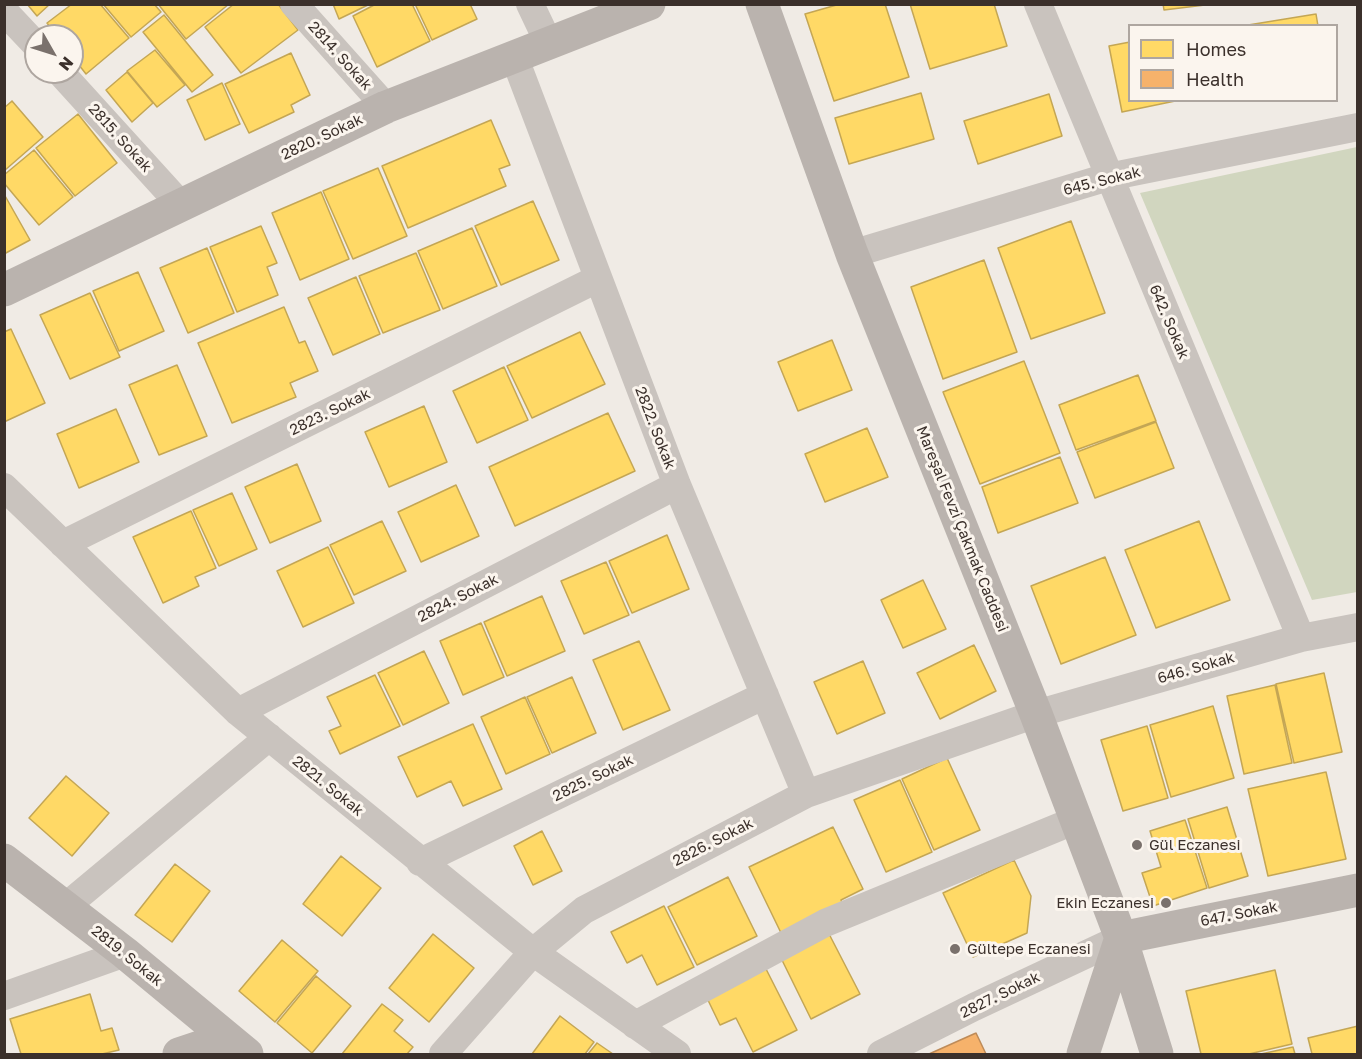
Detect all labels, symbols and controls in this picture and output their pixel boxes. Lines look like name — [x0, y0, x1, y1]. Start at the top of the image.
street label: 2814. Sokak — [304, 18, 376, 94]
north arrow — [24, 24, 84, 84]
legend — [1128, 24, 1338, 102]
text: Homes — [1186, 38, 1246, 60]
text: N — [55, 53, 78, 75]
text: Health — [1186, 68, 1244, 90]
street label: 2815. Sokak — [85, 100, 155, 176]
street label: 2820. Sokak — [278, 110, 366, 164]
street label: 645. Sokak — [1061, 163, 1143, 199]
street label: 642. Sokak — [1145, 282, 1193, 362]
street label: 2822. Sokak — [631, 384, 679, 472]
street label: 2823. Sokak — [287, 385, 373, 439]
street label: Mareşal Fevzi Çakmak Caddesi — [912, 423, 1012, 635]
street label: 2824. Sokak — [415, 570, 501, 626]
street label: 646. Sokak — [1155, 648, 1237, 688]
street label: 2825. Sokak — [550, 751, 636, 805]
street label: 2821. Sokak — [289, 752, 367, 820]
street label: 2826. Sokak — [670, 814, 756, 870]
place label: Gül Eczanesi — [1149, 836, 1240, 854]
marker: Gül Eczanesi — [1130, 838, 1144, 852]
place label: Ekin Eczanesi — [1056, 894, 1154, 912]
marker: Ekin Eczanesi — [1159, 896, 1173, 910]
street label: 647. Sokak — [1199, 898, 1279, 930]
street label: 2819. Sokak — [88, 922, 166, 990]
place label: Gültepe Eczanesi — [967, 940, 1091, 958]
marker: Gültepe Eczanesi — [948, 942, 962, 956]
street label: 2827. Sokak — [957, 968, 1043, 1022]

